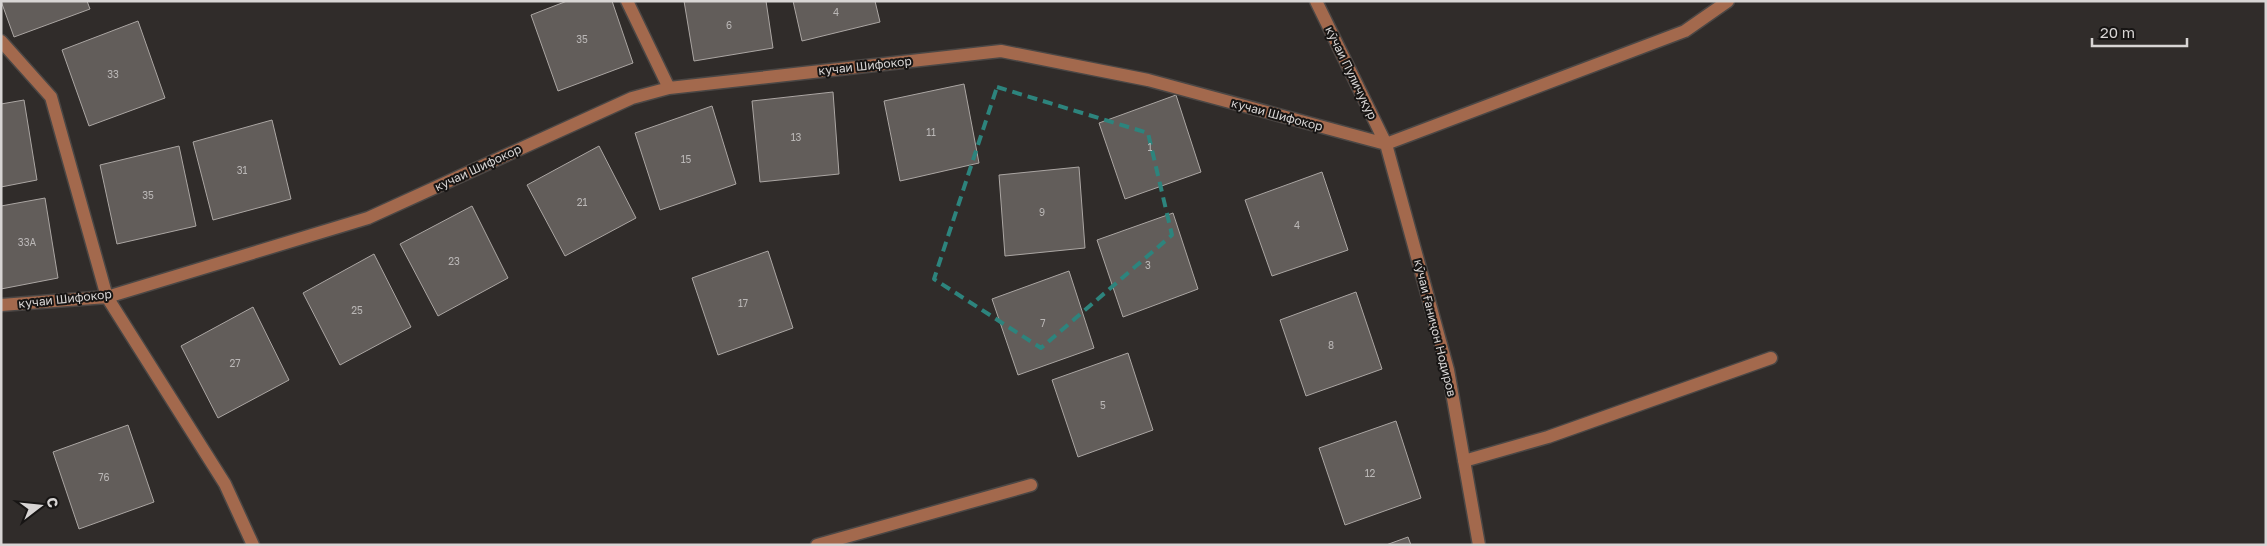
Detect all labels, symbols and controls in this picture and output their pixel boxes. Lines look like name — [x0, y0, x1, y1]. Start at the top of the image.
house number: 4 — [833, 6, 839, 18]
scale bar — [2092, 15, 2187, 47]
house number: 6 — [726, 19, 732, 31]
text: 20 m — [2100, 23, 2135, 41]
street label: кӯчаи Пуличуқур — [1322, 24, 1381, 122]
house number: 35 — [576, 33, 588, 45]
street label: кучаи Шифокор — [817, 53, 912, 78]
house number: 33 — [107, 68, 119, 80]
street label: кучаи Шифокор — [1230, 95, 1324, 134]
house number: 11 — [926, 126, 936, 138]
house number: 13 — [791, 131, 801, 143]
street label: кучаи Шифокор — [432, 141, 524, 194]
house number: 1 — [1148, 141, 1153, 153]
house number: 15 — [681, 153, 692, 165]
house number: 31 — [237, 164, 247, 176]
house number: 35 — [142, 189, 154, 201]
house number: 21 — [577, 196, 587, 208]
house number: 9 — [1039, 206, 1045, 218]
house number: 4 — [1294, 219, 1300, 231]
house number: 33А — [18, 236, 36, 248]
house number: 23 — [448, 255, 460, 267]
street label: кӯчаи Ғаниҷон Нодиров — [1411, 258, 1460, 398]
house number: 3 — [1145, 259, 1151, 271]
street label: кучаи Шифокор — [17, 286, 112, 311]
house number: 17 — [738, 297, 748, 309]
house number: 25 — [351, 304, 363, 316]
house number: 7 — [1040, 317, 1046, 329]
house number: 8 — [1328, 339, 1334, 351]
house number: 27 — [229, 357, 241, 369]
house number: 5 — [1100, 399, 1106, 411]
house number: 12 — [1365, 467, 1376, 479]
house number: 76 — [98, 471, 110, 483]
north arrow — [15, 481, 65, 531]
text: С — [43, 495, 63, 509]

